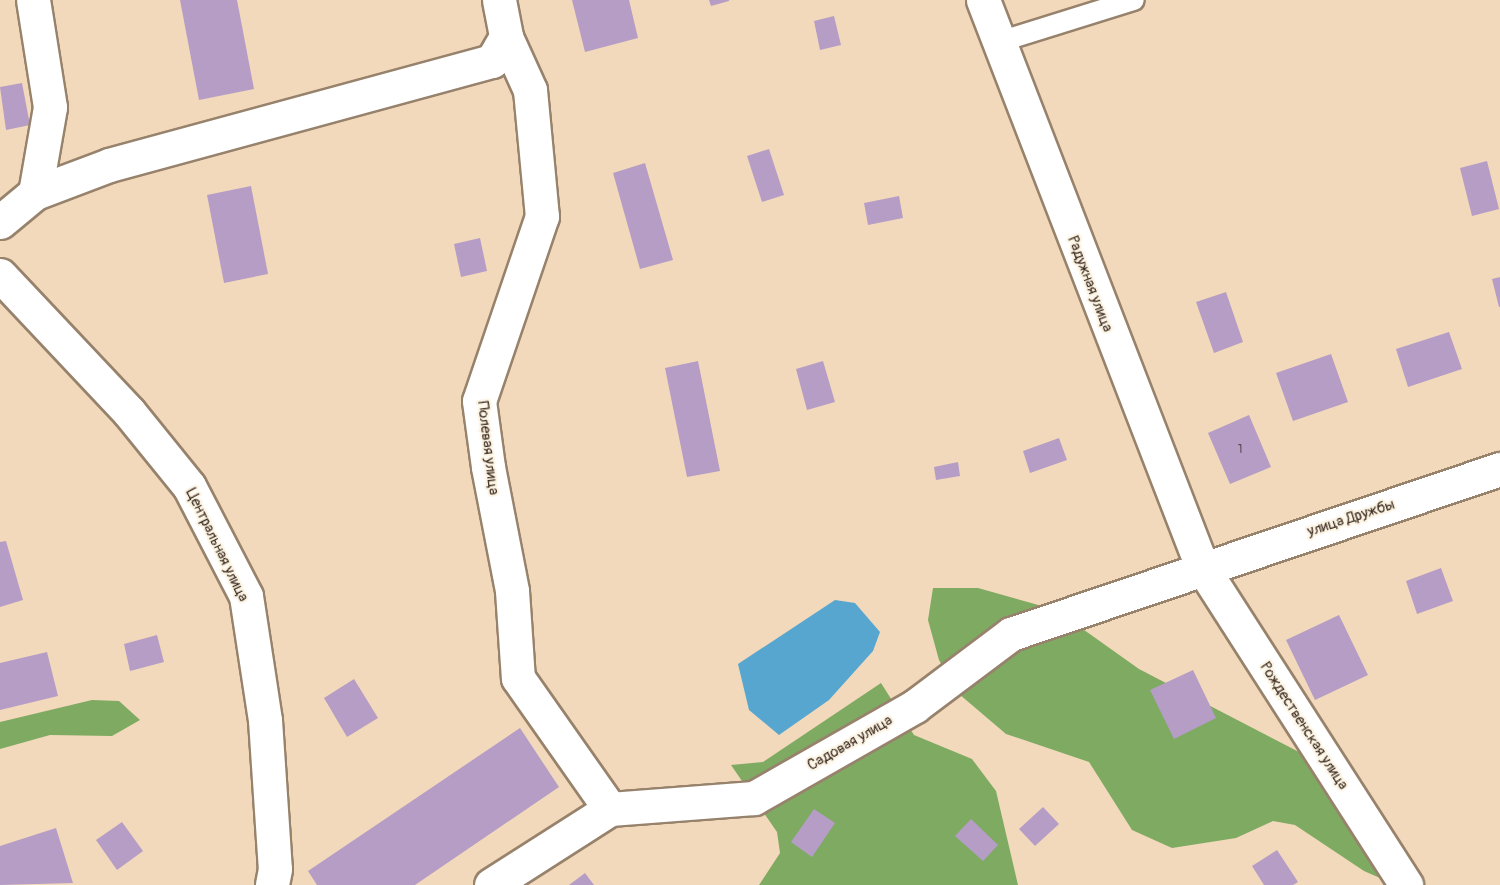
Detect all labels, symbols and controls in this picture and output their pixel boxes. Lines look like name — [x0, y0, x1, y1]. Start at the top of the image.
street label: Радужная улица — [1063, 233, 1117, 335]
street label: Полевая улица — [473, 400, 503, 496]
house number: 1 — [1238, 443, 1242, 457]
street label: Центральная улица — [182, 485, 252, 605]
street label: улица Дружбы — [1305, 495, 1397, 541]
street label: Рождественская улица — [1256, 659, 1352, 793]
street label: Садовая улица — [804, 711, 896, 775]

